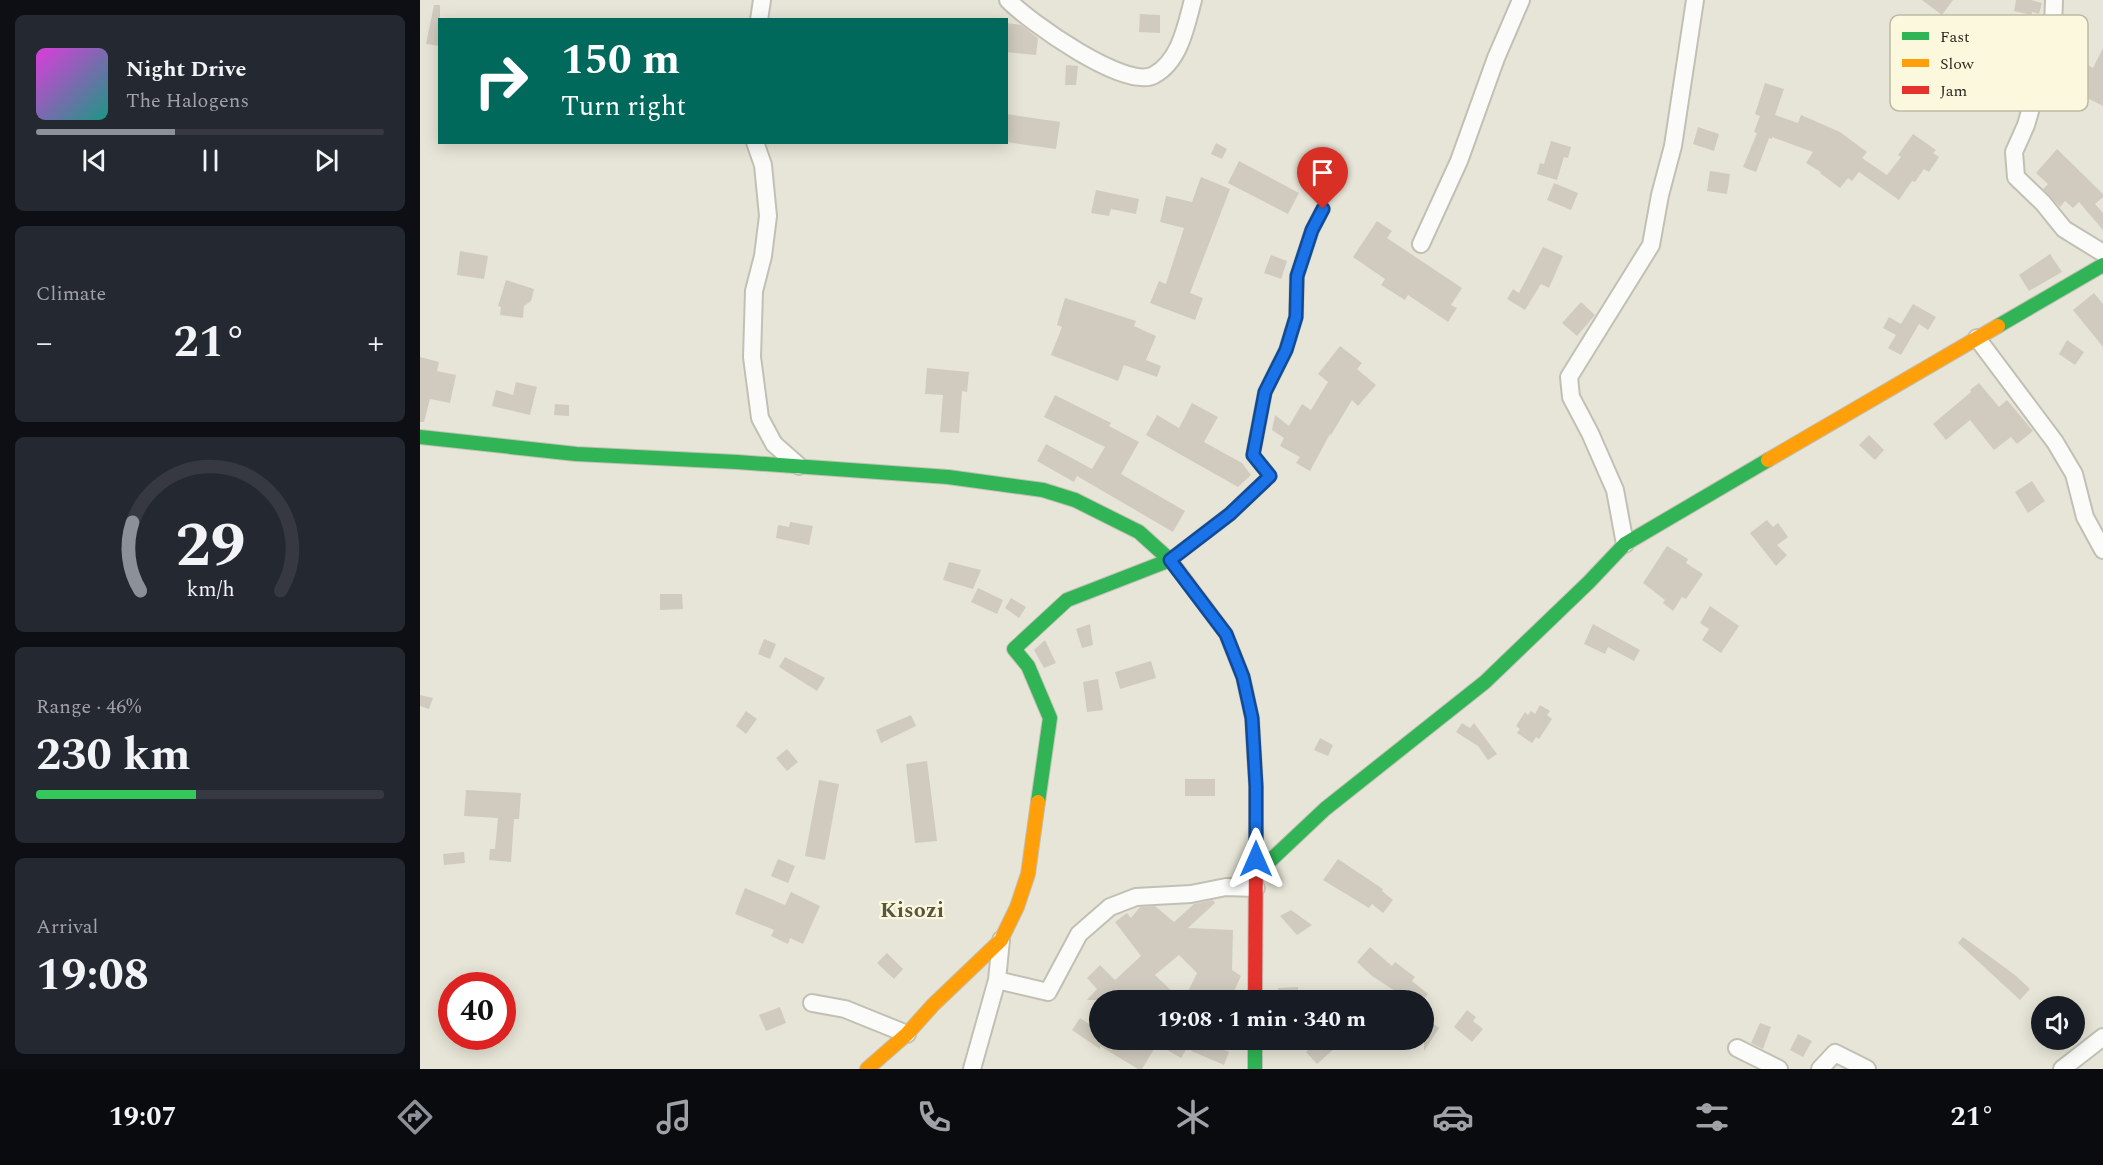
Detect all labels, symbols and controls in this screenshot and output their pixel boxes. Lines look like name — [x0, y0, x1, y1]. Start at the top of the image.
legend — [1890, 15, 2088, 111]
text: Fast — [1940, 25, 1970, 49]
text: 150 m — [561, 29, 680, 92]
icon: right — [462, 42, 540, 120]
text: Slow — [1940, 52, 1975, 76]
text: Night Drive — [126, 53, 246, 86]
text: Jam — [1940, 79, 1968, 103]
text: The Halogens — [126, 86, 249, 116]
text: Turn right — [561, 86, 686, 128]
icon: previous — [78, 144, 111, 177]
icon: pause — [194, 144, 227, 177]
icon: next — [310, 144, 343, 177]
pin — [1297, 147, 1348, 209]
icon: arrive — [1306, 156, 1339, 189]
text: Climate — [36, 279, 106, 309]
text: 21° — [174, 308, 247, 377]
text: − — [36, 318, 53, 368]
text: + — [368, 318, 384, 368]
text: 29 — [175, 500, 245, 595]
text: km/h — [186, 574, 234, 607]
text: Range · 46% — [36, 692, 141, 722]
text: 230 km — [36, 721, 191, 790]
position arrow — [1224, 827, 1288, 891]
district label: Kisozi — [880, 894, 944, 927]
text: Arrival — [36, 912, 98, 942]
text: 19:08 — [36, 941, 149, 1010]
speed limit sign: 40 — [438, 972, 516, 1050]
map controls — [2031, 996, 2085, 1050]
button: sound — [2031, 996, 2085, 1050]
text: 19:08 · 1 min · 340 m — [1157, 1003, 1366, 1036]
text: 19:07 — [109, 1096, 177, 1138]
icon: directions — [394, 1096, 436, 1138]
icon: music — [653, 1096, 695, 1138]
icon: phone — [913, 1096, 955, 1138]
icon: climate — [1172, 1096, 1214, 1138]
icon: car — [1432, 1096, 1474, 1138]
icon: filters — [1691, 1096, 1733, 1138]
text: 21° — [1950, 1096, 1994, 1138]

